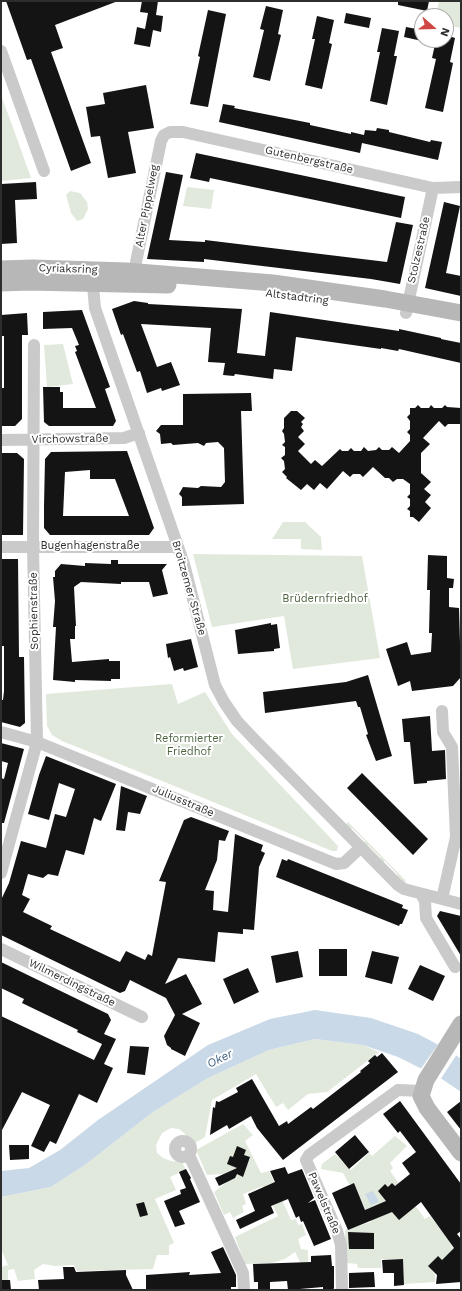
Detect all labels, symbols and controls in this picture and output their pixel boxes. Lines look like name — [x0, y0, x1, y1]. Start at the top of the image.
north arrow — [414, 8, 454, 48]
text: N — [437, 26, 452, 38]
street label: Gutenbergstraße — [264, 143, 354, 177]
street label: Alter Pippelweg — [133, 164, 161, 248]
street label: Stolzestraße — [405, 215, 433, 285]
street label: Cyriaksring — [38, 261, 98, 277]
street label: Altstadtring — [265, 287, 329, 307]
street label: Virchowstraße — [31, 432, 109, 446]
street label: Bugenhagenstraße — [40, 539, 140, 553]
street label: Broitzemer Straße — [169, 539, 209, 637]
street label: Sophienstraße — [27, 572, 41, 650]
park label: Brüdernfriedhof — [282, 592, 368, 606]
park label: Reformierter Friedhof — [155, 732, 223, 758]
street label: Juliusstraße — [150, 782, 216, 820]
street label: Wilmerdingstraße — [27, 956, 117, 1010]
water label: Oker — [205, 1047, 235, 1071]
street label: Pawelstraße — [305, 1170, 343, 1236]

